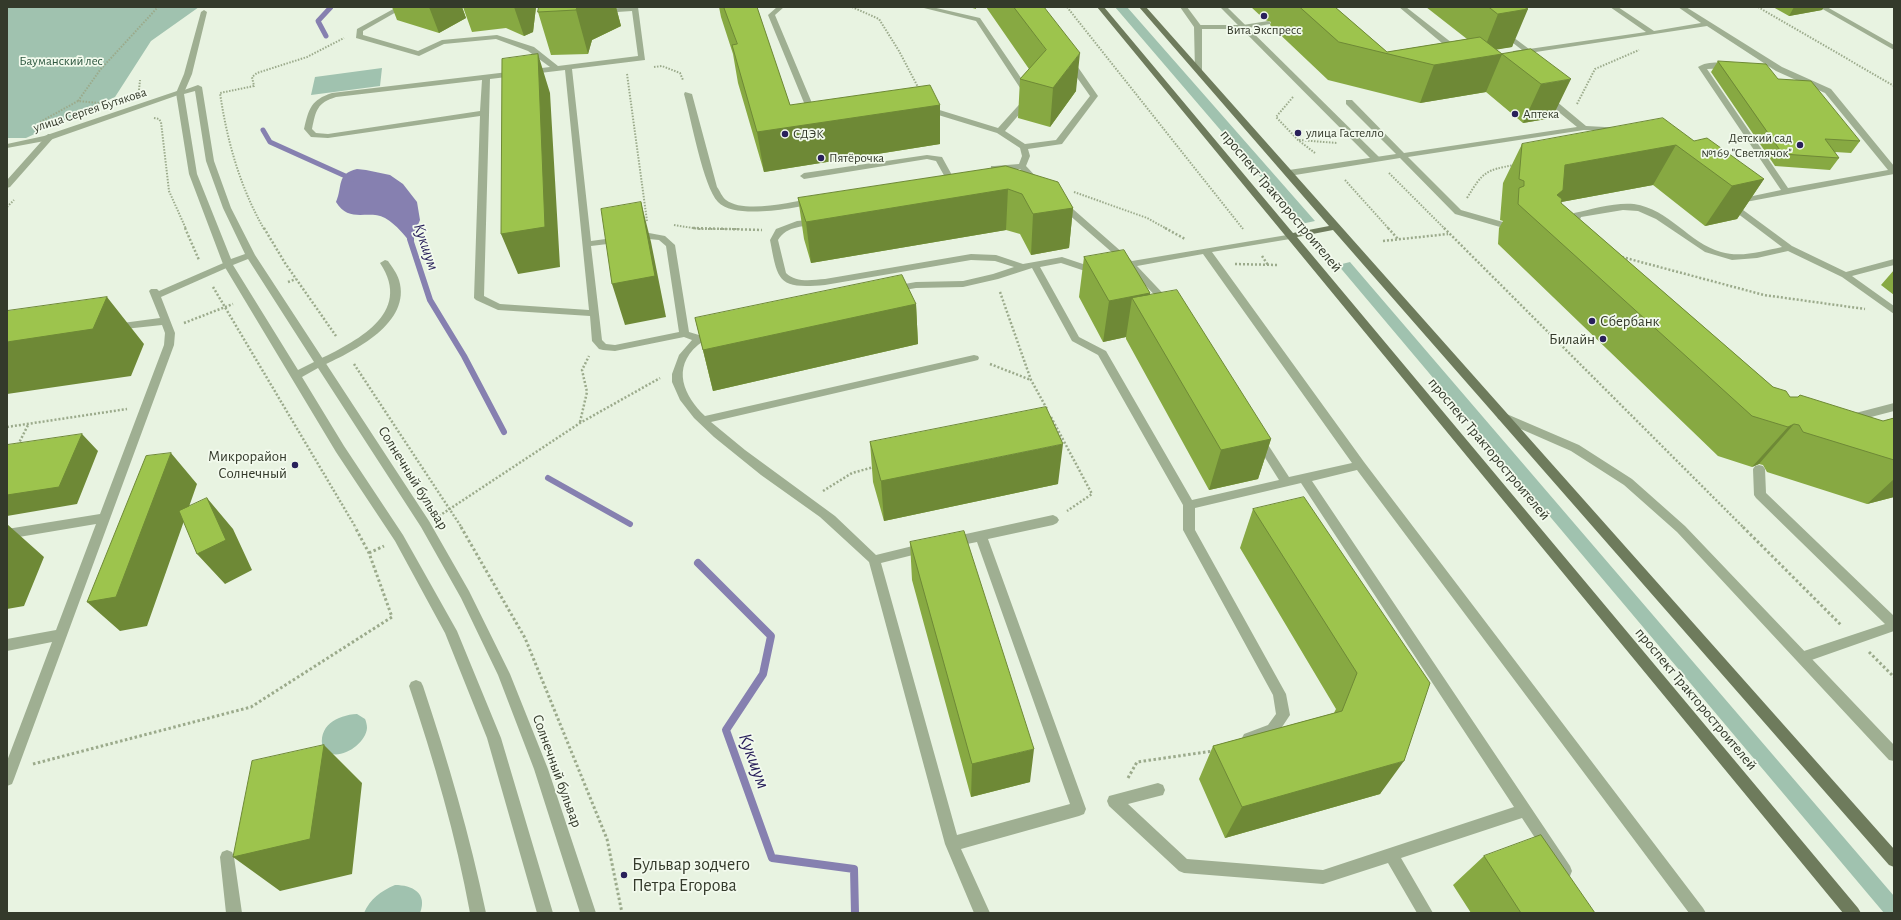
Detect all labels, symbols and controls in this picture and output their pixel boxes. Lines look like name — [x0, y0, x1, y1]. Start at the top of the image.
marker: Вита Экспресс — [1259, 11, 1269, 21]
place label: Вита Экспресс — [1226, 22, 1302, 38]
park label: Бауманский лес — [19, 53, 103, 69]
street label: улица Сергея Бутякова — [31, 84, 149, 136]
place label: Аптека — [1523, 106, 1559, 122]
marker: Аптека — [1510, 109, 1520, 119]
place label: улица Гастелло — [1306, 125, 1384, 141]
place label: СДЭК — [793, 126, 824, 142]
street label: проспект Тракторостроителей — [1216, 126, 1346, 276]
marker: улица Гастелло — [1293, 128, 1303, 138]
marker: СДЭК — [780, 129, 790, 139]
place label: Детский сад №169 "Светлячок" — [1701, 130, 1792, 161]
marker: Детский сад №169 "Светлячок" — [1795, 140, 1805, 150]
place label: Пятёрочка — [829, 150, 884, 166]
marker: Пятёрочка — [816, 153, 826, 163]
water label: Кукшум — [409, 221, 443, 273]
place label: Сбербанк — [1600, 312, 1659, 330]
marker: Сбербанк — [1587, 316, 1597, 326]
place label: Билайн — [1549, 330, 1595, 348]
marker: Билайн — [1598, 334, 1608, 344]
street label: проспект Тракторостроителей — [1424, 374, 1554, 524]
street label: Солнечный бульвар — [374, 423, 452, 533]
place label: Микрорайон Солнечный — [208, 447, 287, 482]
marker: Микрорайон Солнечный — [290, 460, 300, 470]
street label: проспект Тракторостроителей — [1631, 624, 1761, 774]
street label: Солнечный бульвар — [528, 712, 586, 830]
water label: Кукшум — [734, 730, 774, 792]
place label: Бульвар зодчего Петра Егорова — [632, 854, 750, 896]
marker: Бульвар зодчего Петра Егорова — [619, 870, 629, 880]

